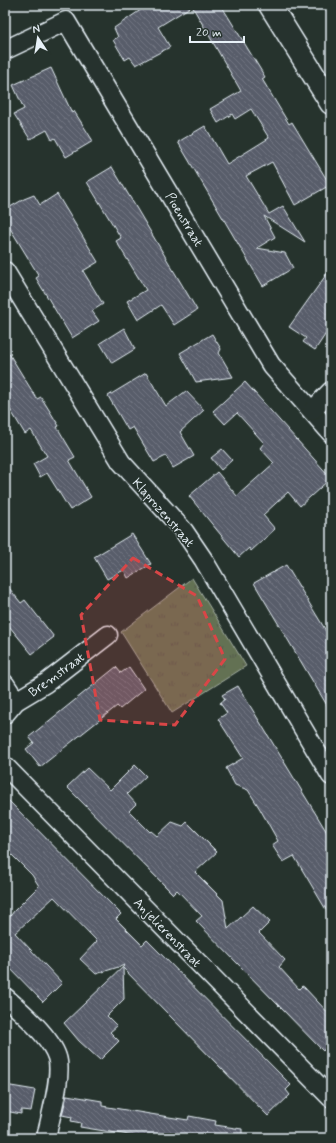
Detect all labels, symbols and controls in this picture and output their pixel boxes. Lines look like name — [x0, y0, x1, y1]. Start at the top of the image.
north arrow — [18, 18, 58, 58]
scale bar — [190, 18, 244, 44]
text: N — [31, 22, 41, 37]
text: 20 m — [196, 25, 222, 41]
street label: Pioenstraat — [161, 190, 207, 250]
street label: Klaprozenstraat — [128, 475, 198, 551]
street label: Bremstraat — [26, 649, 88, 701]
street label: Anjelierenstraat — [129, 895, 205, 972]

